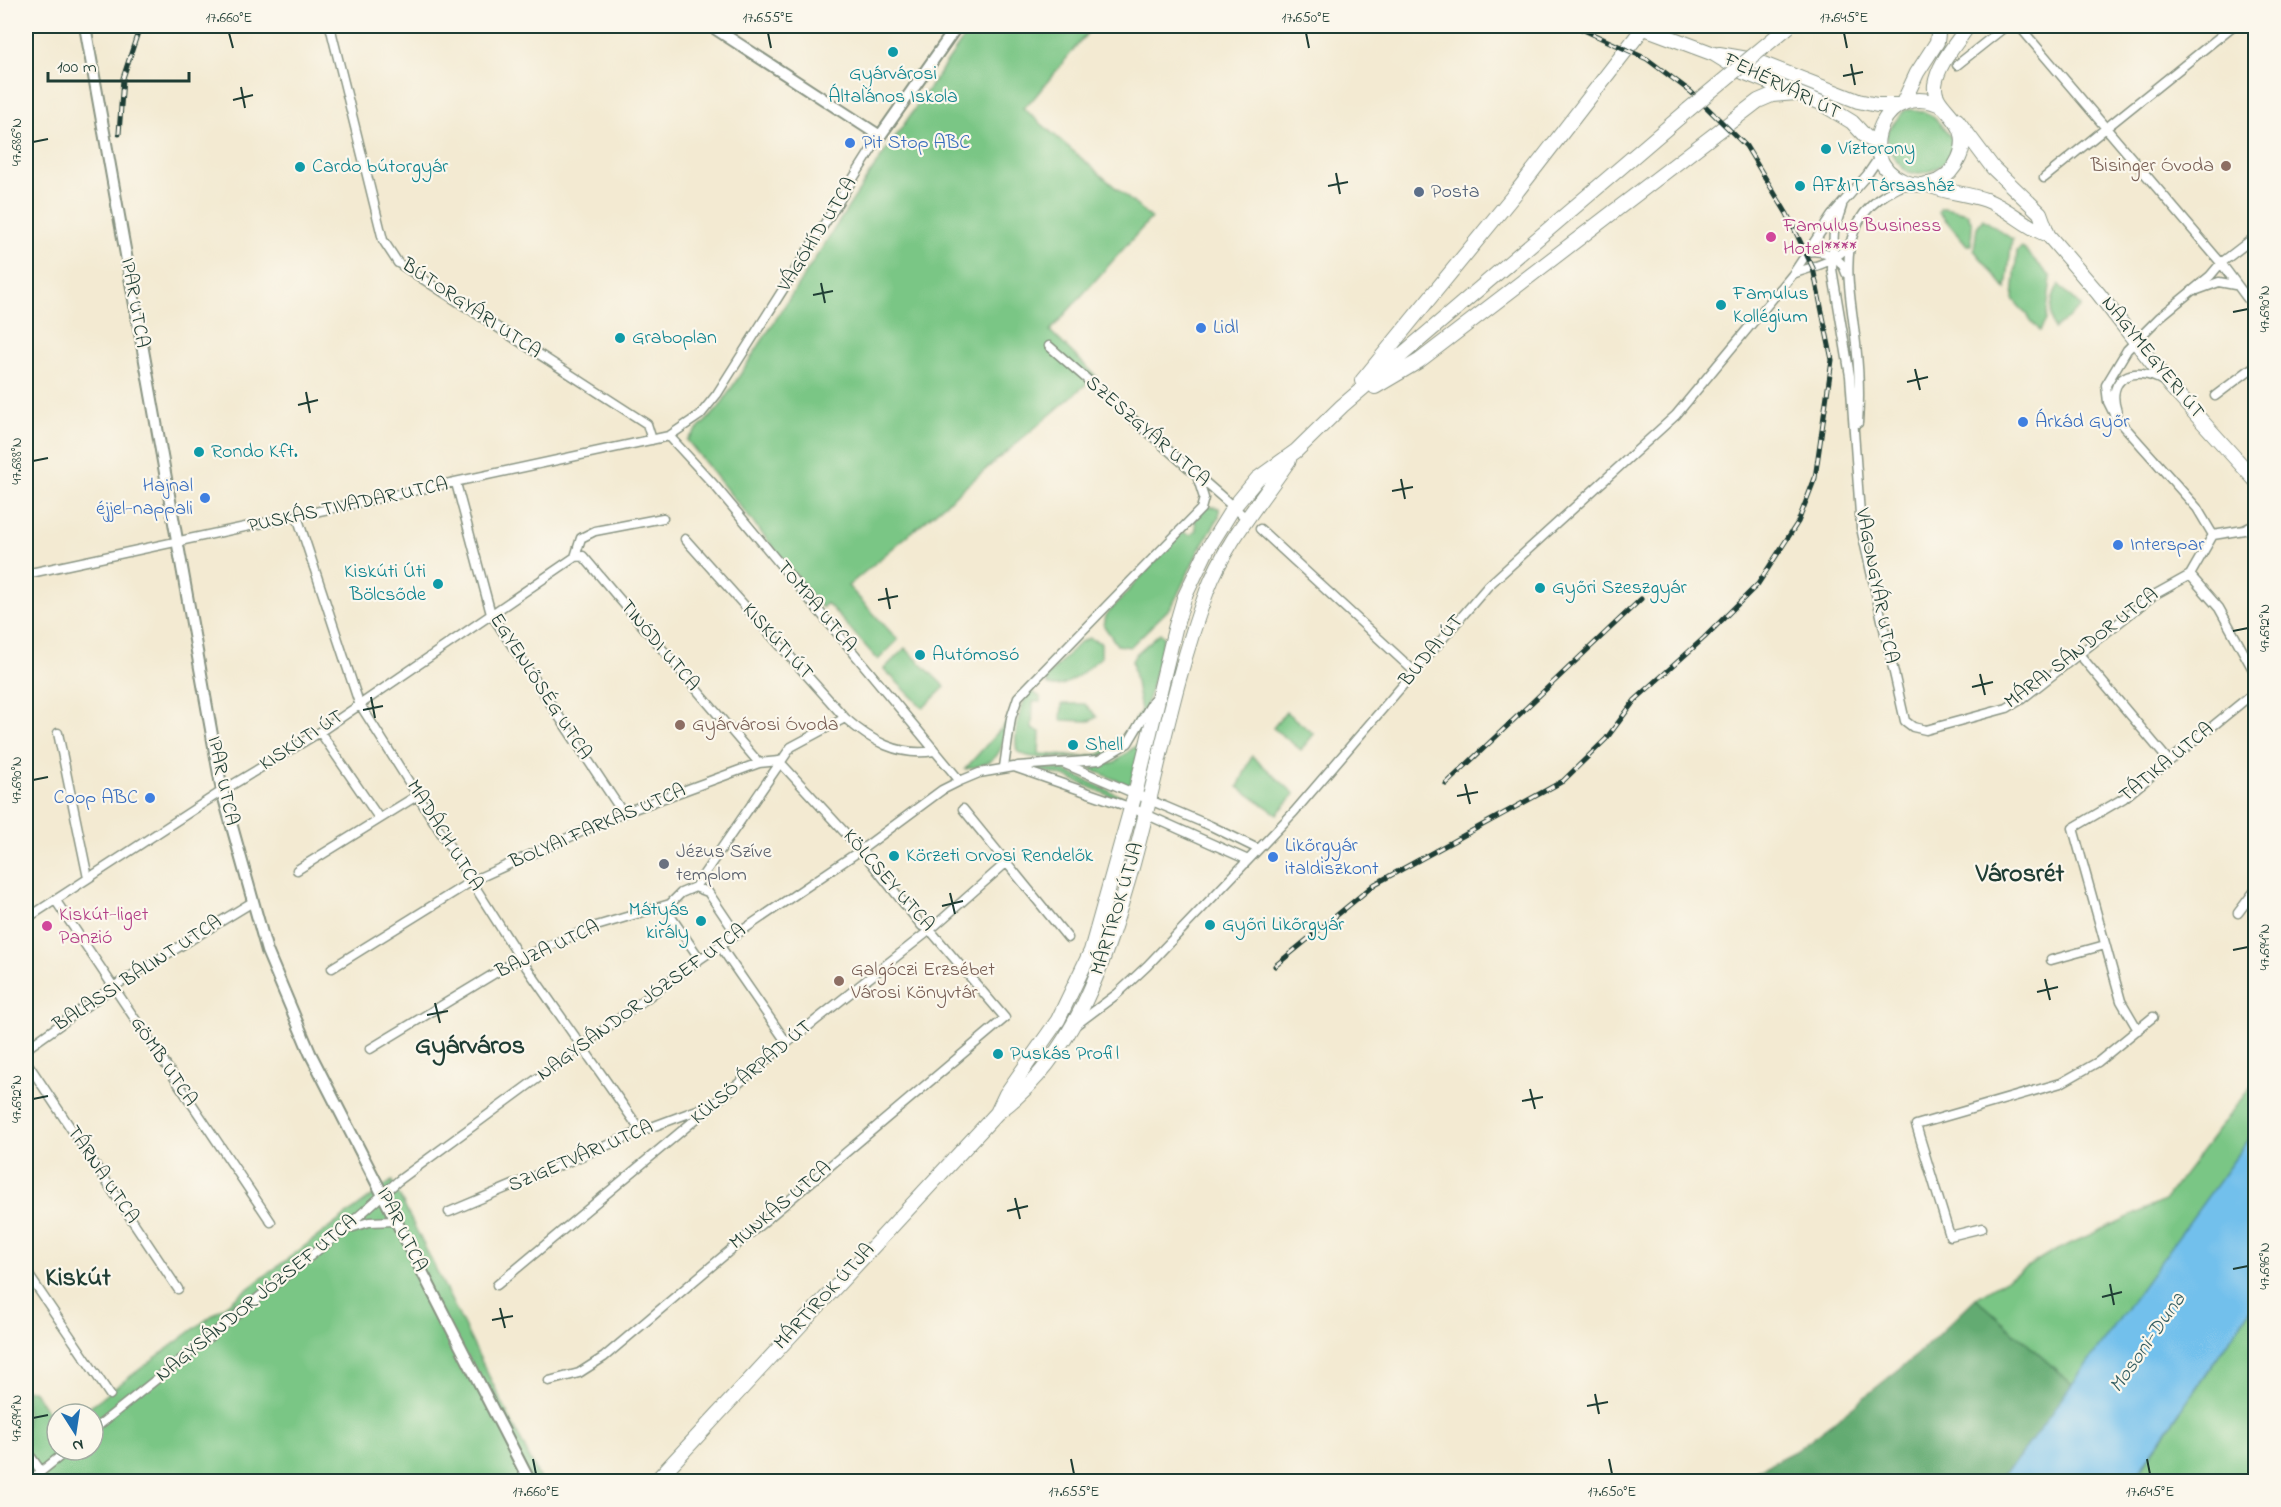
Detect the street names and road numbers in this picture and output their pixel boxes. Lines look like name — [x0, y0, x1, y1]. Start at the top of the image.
street label: FEHÉRVÁRI ÚT — [1718, 46, 1845, 128]
street label: VÁGÓHÍD UTCA — [771, 172, 865, 299]
street label: BÚTORGYÁRI UTCA — [395, 251, 547, 367]
street label: IPAR UTCA — [112, 256, 156, 350]
street label: NAGYMEGYERI ÚT — [2093, 290, 2211, 426]
street label: SZESZGYÁR UTCA — [1078, 369, 1216, 495]
street label: PUSKÁS TIVADAR UTCA — [245, 471, 451, 541]
street label: VAGONGYÁR UTCA — [1847, 505, 1905, 666]
street label: TOMPA UTCA — [769, 555, 863, 659]
street label: MÁRAI SÁNDOR UTCA — [1999, 581, 2165, 717]
street label: TINÓDI UTCA — [612, 594, 706, 698]
street label: KISKÚTI ÚT — [734, 597, 820, 687]
street label: EGYENLŐSÉG UTCA — [482, 608, 598, 766]
street label: BUDAI ÚT — [1392, 608, 1471, 694]
street label: KISKÚTI ÚT — [254, 703, 350, 779]
street label: TÁTIKA UTCA — [2113, 716, 2221, 810]
street label: IPAR UTCA — [198, 734, 246, 828]
street label: MADÁCH UTCA — [398, 775, 490, 897]
street label: BOLYAI FARKAS UTCA — [505, 777, 691, 878]
street label: KÖLCSEY UTCA — [835, 823, 941, 939]
street label: MÁRTÍROK ÚTJA — [1084, 839, 1152, 979]
street label: BALASSI BÁLINT UTCA — [47, 908, 228, 1040]
street label: BAJZA UTCA — [490, 913, 605, 987]
street label: NAGYSÁNDOR JÓZSEF UTCA — [531, 917, 753, 1089]
street label: GÖMB UTCA — [122, 1011, 204, 1113]
street label: KÜLSŐ ÁRPÁD ÚT — [685, 1013, 819, 1133]
street label: SZIGETVÁRI UTCA — [504, 1113, 658, 1201]
street label: TÁRNA UTCA — [58, 1120, 146, 1230]
street label: MUNKÁS UTCA — [724, 1155, 838, 1257]
street label: IPAR UTCA — [368, 1183, 434, 1277]
street label: NAGYSÁNDOR JÓZSEF UTCA — [150, 1208, 364, 1390]
street label: MÁRTÍROK ÚTJA — [768, 1237, 882, 1357]

